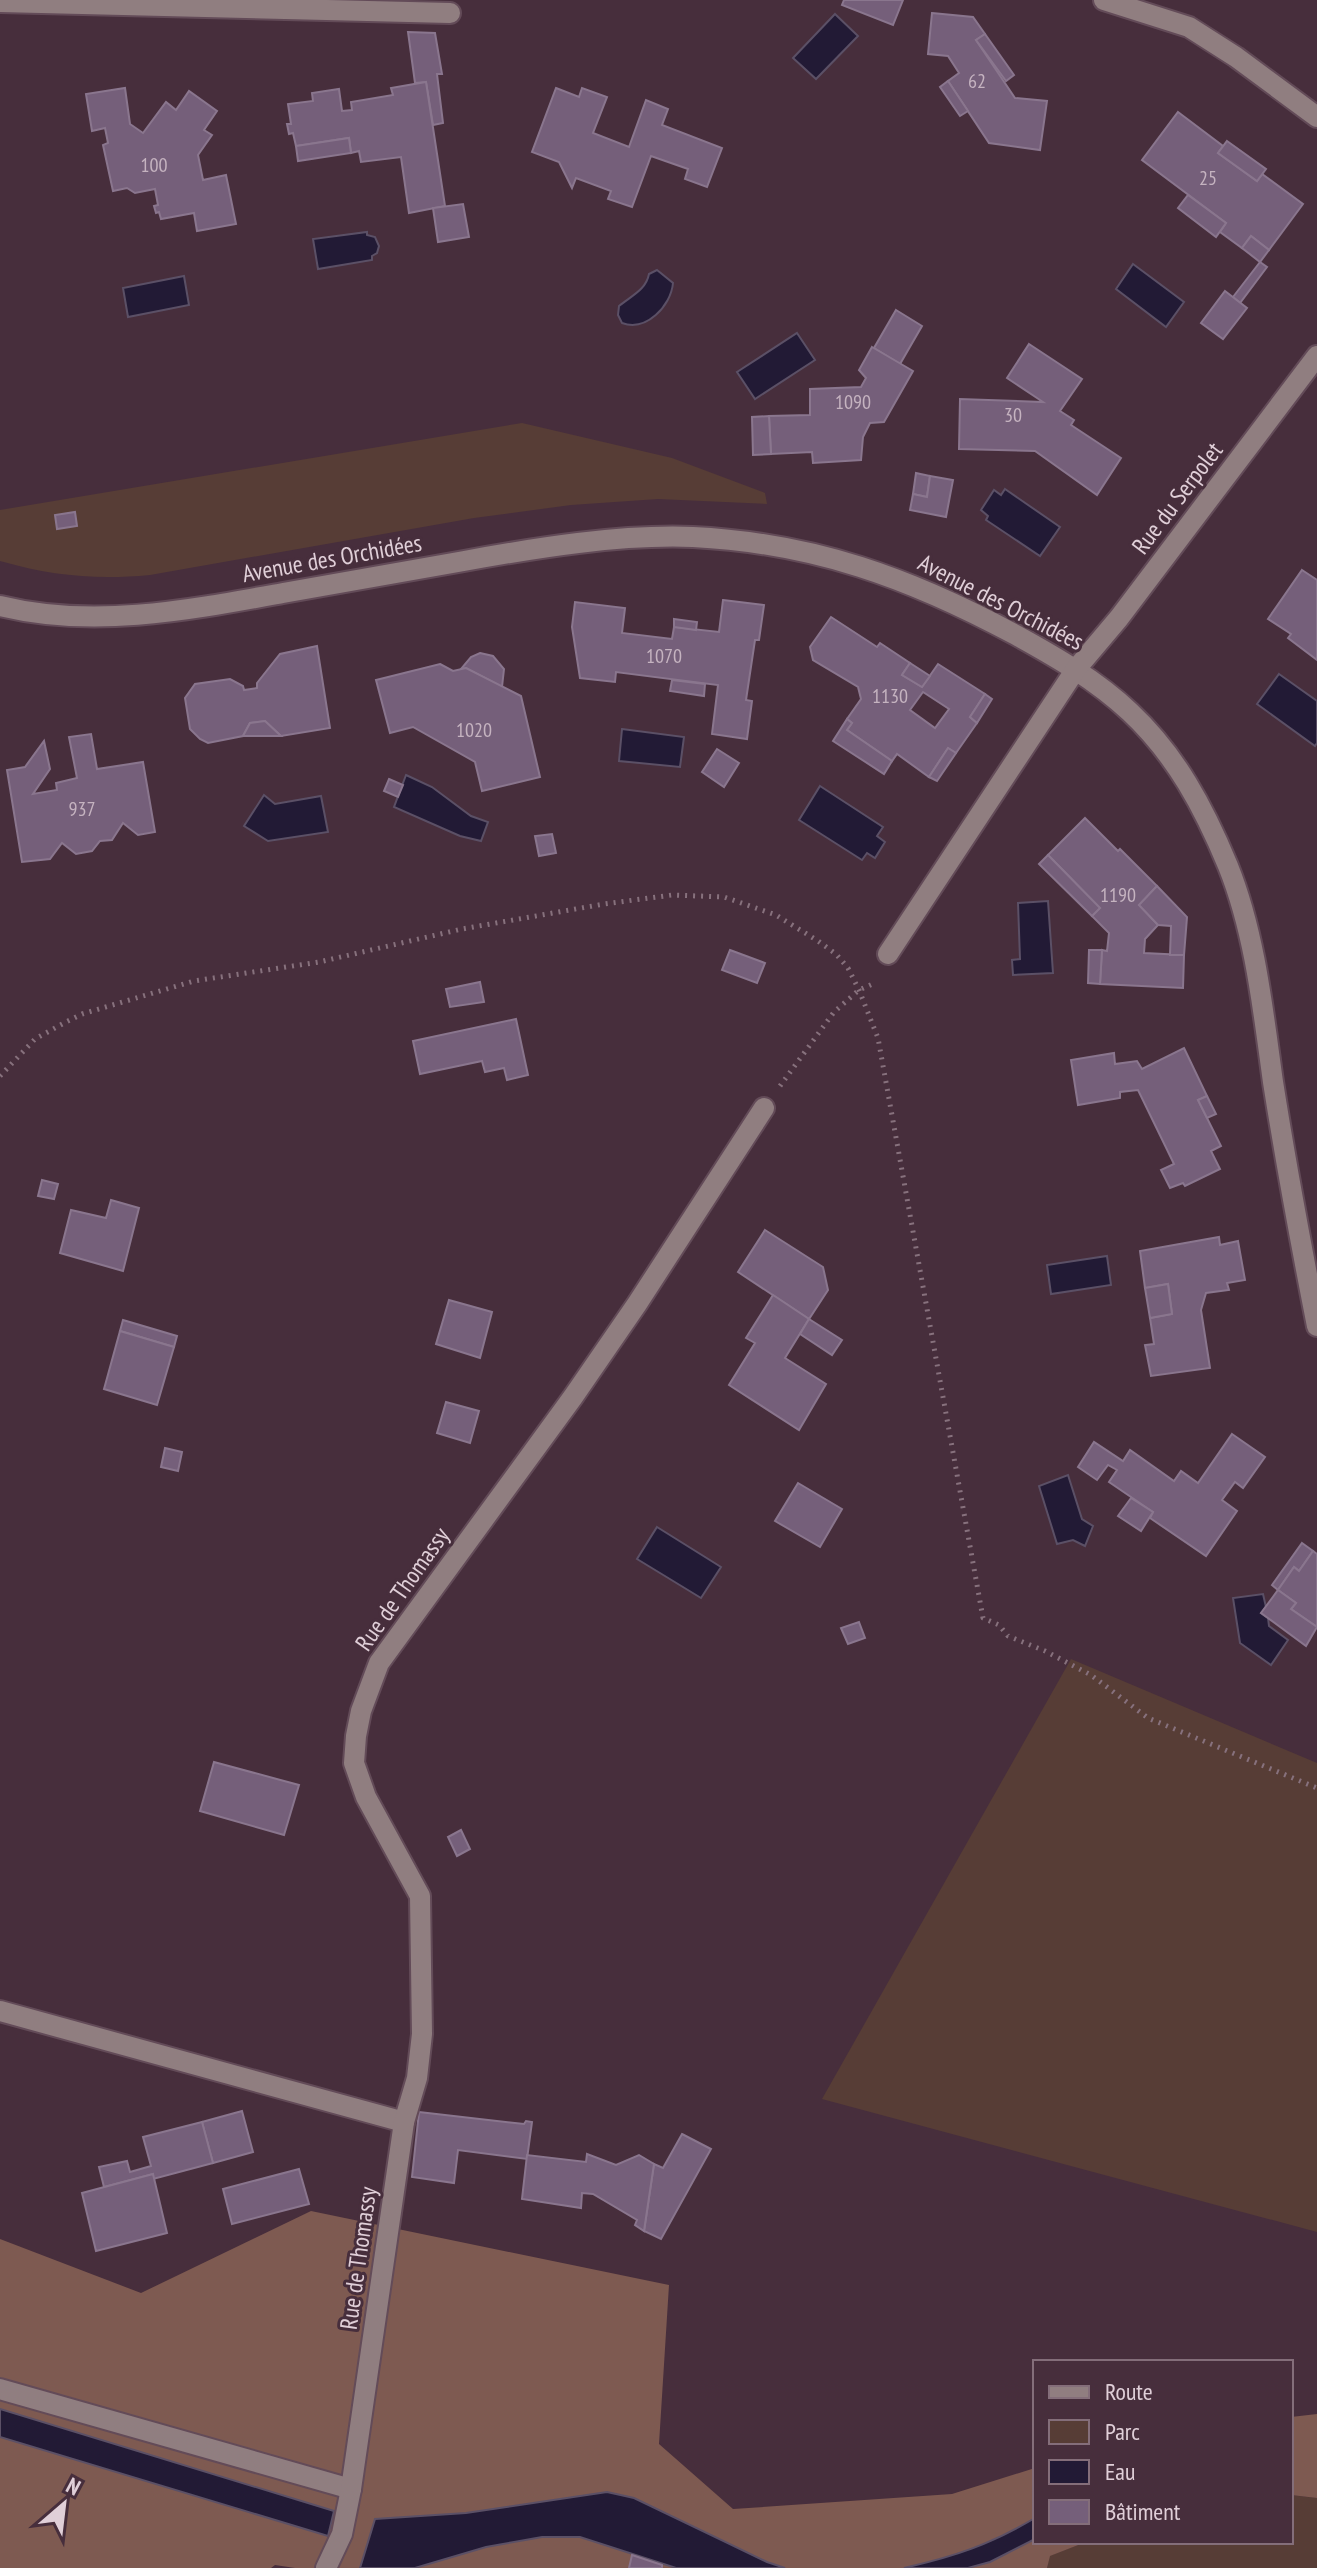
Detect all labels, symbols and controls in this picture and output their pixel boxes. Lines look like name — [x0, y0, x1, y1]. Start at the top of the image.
house number: 62 — [968, 68, 986, 94]
house number: 100 — [141, 152, 168, 178]
house number: 25 — [1199, 165, 1217, 191]
house number: 1090 — [835, 389, 871, 415]
house number: 30 — [1004, 402, 1022, 428]
street label: Rue du Serpolet — [1125, 435, 1229, 560]
street label: Avenue des Orchidées — [240, 527, 424, 589]
street label: Avenue des Orchidées — [913, 547, 1089, 657]
house number: 1070 — [646, 643, 682, 669]
house number: 1130 — [872, 683, 908, 709]
house number: 1020 — [456, 717, 492, 743]
house number: 937 — [69, 796, 96, 822]
house number: 1190 — [1100, 882, 1136, 908]
street label: Rue de Thomassy — [348, 1521, 456, 1657]
street label: Rue de Thomassy — [333, 2185, 383, 2331]
legend — [1033, 2360, 1293, 2544]
text: Route — [1105, 2376, 1153, 2407]
text: Parc — [1105, 2416, 1140, 2447]
text: Eau — [1105, 2456, 1135, 2487]
north arrow — [24, 2464, 104, 2544]
text: N — [62, 2471, 85, 2501]
text: Bâtiment — [1105, 2496, 1181, 2527]

